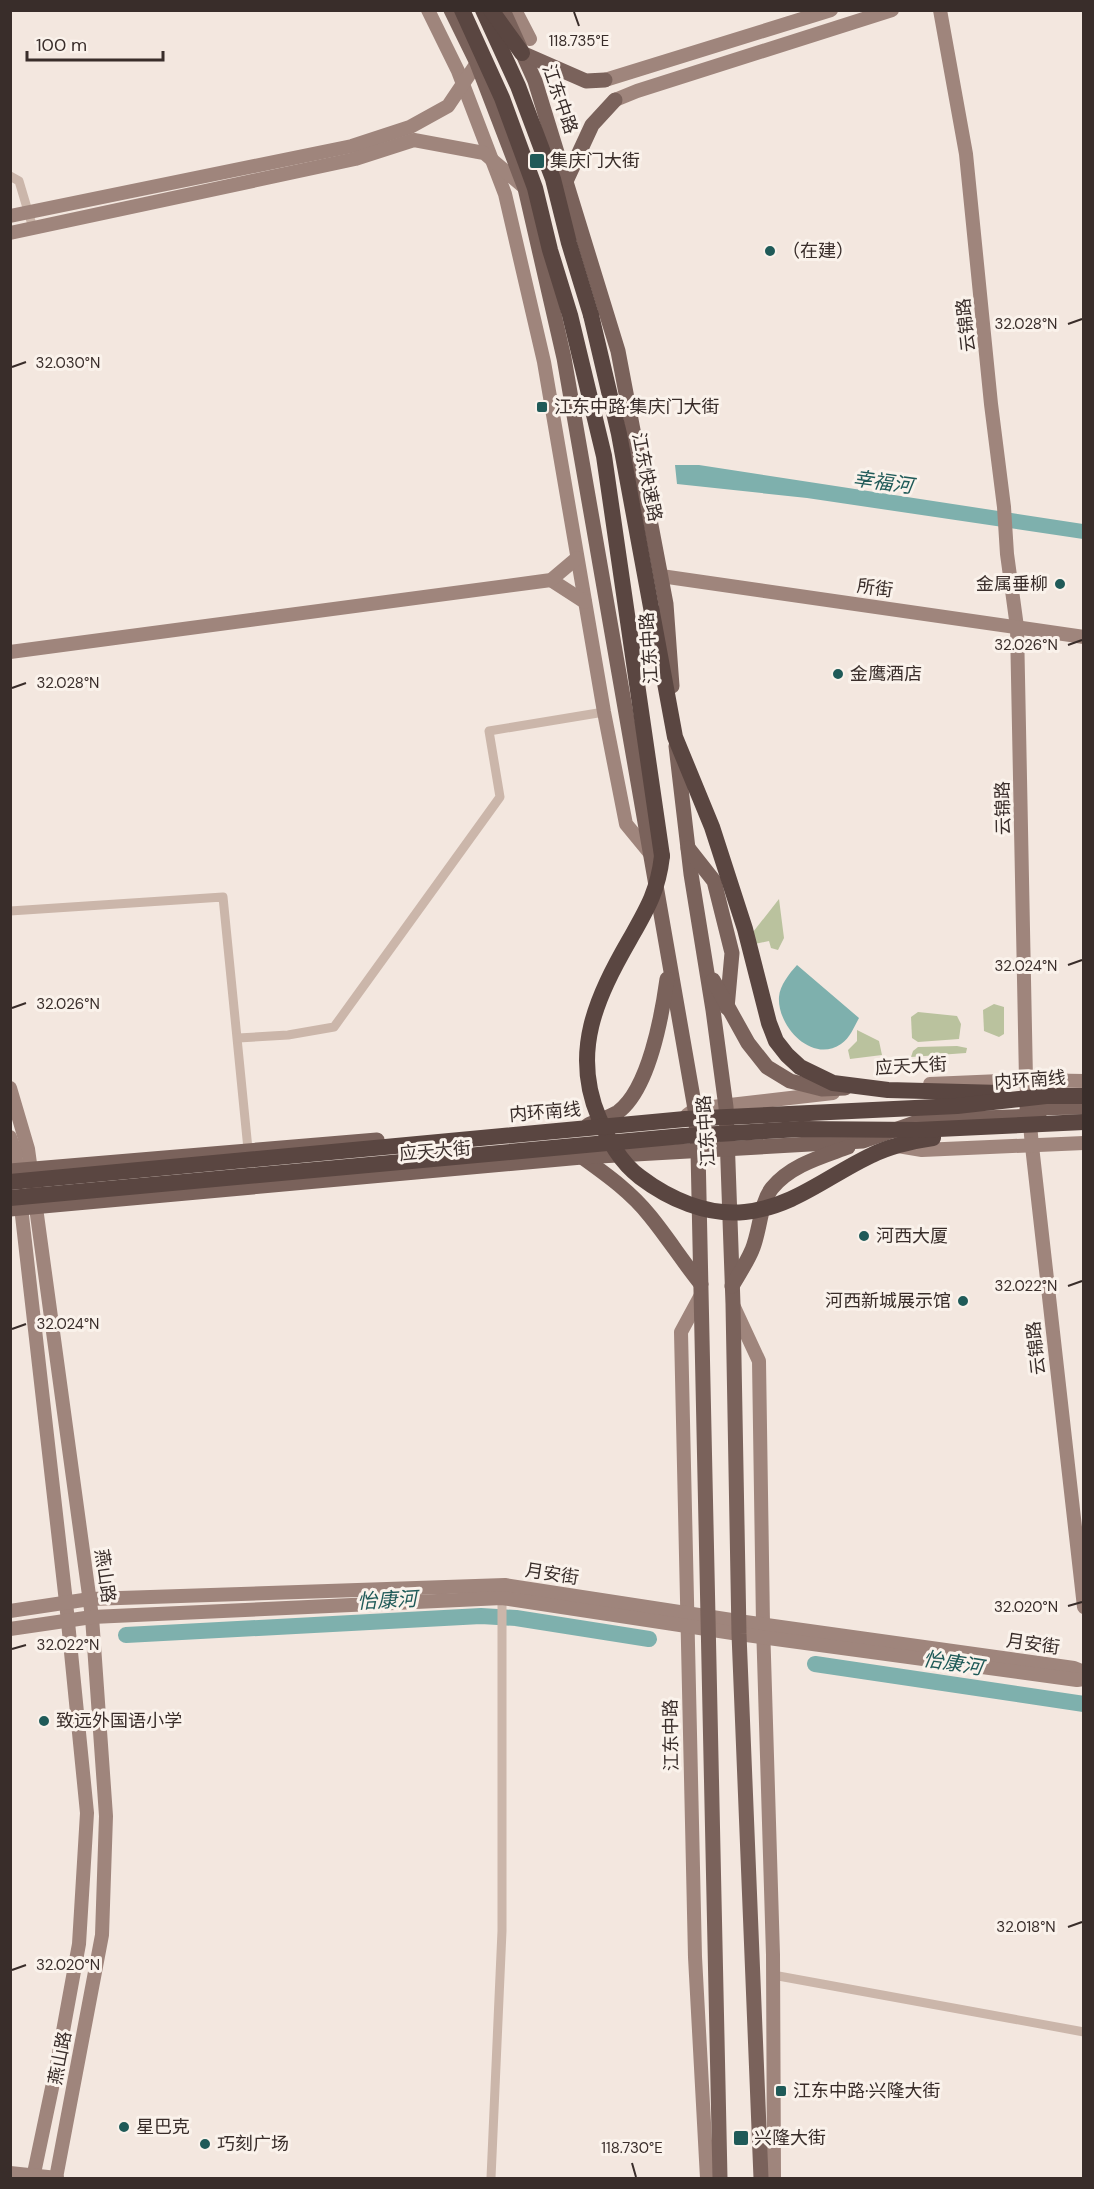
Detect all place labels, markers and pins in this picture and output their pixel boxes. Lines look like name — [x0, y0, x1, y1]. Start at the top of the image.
place label: 集庆门大街 — [550, 149, 640, 173]
marker: 集庆门大街 — [528, 152, 546, 170]
place label: （在建） — [782, 239, 854, 263]
marker: （在建） — [763, 244, 777, 258]
place label: 江东中路·集庆门大街 — [554, 395, 720, 419]
marker: 江东中路·集庆门大街 — [535, 400, 549, 414]
place label: 金属垂柳 — [976, 572, 1048, 596]
marker: 金属垂柳 — [1053, 577, 1067, 591]
place label: 金鹰酒店 — [850, 662, 922, 686]
marker: 金鹰酒店 — [831, 667, 845, 681]
place label: 河西大厦 — [876, 1224, 948, 1248]
marker: 河西大厦 — [857, 1229, 871, 1243]
place label: 河西新城展示馆 — [825, 1289, 951, 1313]
marker: 河西新城展示馆 — [956, 1294, 970, 1308]
place label: 致远外国语小学 — [56, 1709, 182, 1733]
marker: 致远外国语小学 — [37, 1714, 51, 1728]
place label: 江东中路·兴隆大街 — [793, 2079, 941, 2103]
marker: 江东中路·兴隆大街 — [774, 2084, 788, 2098]
place label: 星巴克 — [136, 2115, 190, 2139]
marker: 星巴克 — [117, 2120, 131, 2134]
place label: 兴隆大街 — [754, 2126, 826, 2150]
marker: 兴隆大街 — [732, 2129, 750, 2147]
place label: 巧刻广场 — [217, 2132, 289, 2156]
marker: 巧刻广场 — [198, 2137, 212, 2151]

